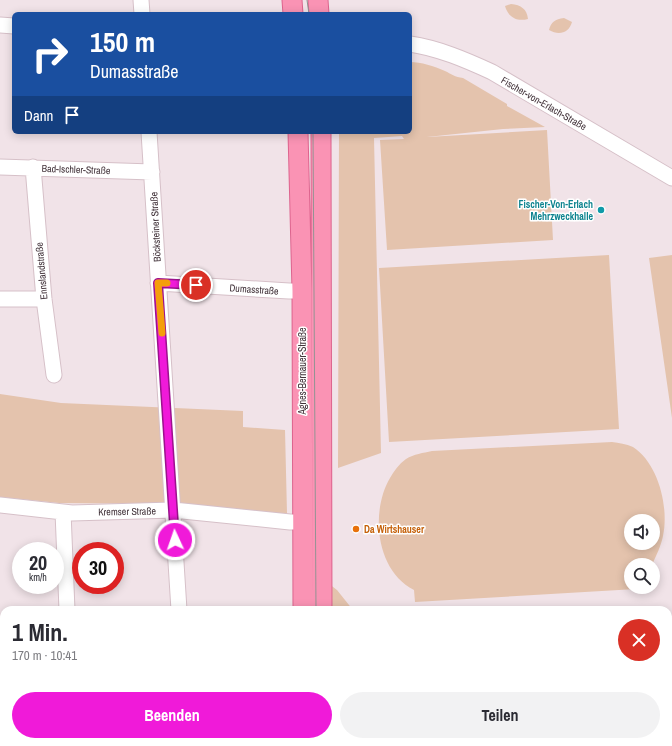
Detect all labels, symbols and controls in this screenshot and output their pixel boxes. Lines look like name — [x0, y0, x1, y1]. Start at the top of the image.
text: 150 m — [90, 23, 155, 61]
icon: right — [24, 28, 76, 80]
text: Dumasstraße — [90, 59, 179, 84]
street label: Fischer-von-Erlach-Straße — [499, 74, 589, 133]
icon: arrive — [61, 104, 83, 126]
text: Dann — [24, 105, 53, 126]
street label: Bad-Ischler-Straße — [41, 162, 111, 177]
street label: Böcksteiner Straße — [147, 191, 164, 262]
place label: Fischer-Von-Erlach Mehrzweckhalle — [518, 198, 593, 223]
marker: Fischer-Von-Erlach Mehrzweckhalle — [596, 205, 606, 215]
street label: Ennslandstraße — [32, 241, 50, 300]
pin — [179, 268, 213, 302]
icon: arrive — [185, 274, 207, 296]
street label: Dumasstraße — [229, 281, 279, 298]
street label: Agnes-Bernauer-Straße — [296, 327, 309, 416]
street label: Kremser Straße — [98, 504, 156, 519]
map controls — [624, 514, 660, 594]
button: sound — [624, 514, 660, 550]
position arrow — [154, 519, 196, 561]
place label: Da Wirtshauser — [364, 523, 425, 536]
marker: Da Wirtshauser — [351, 524, 361, 534]
speed limit sign: 30 — [72, 542, 124, 594]
text: 20 — [29, 549, 47, 576]
button: search — [624, 558, 660, 594]
text: km/h — [29, 571, 47, 584]
text: 1 Min. — [12, 616, 68, 648]
button: close — [618, 619, 660, 661]
text: 170 m · 10:41 — [12, 647, 77, 664]
button: Beenden — [12, 692, 332, 738]
button: Teilen — [340, 692, 660, 738]

